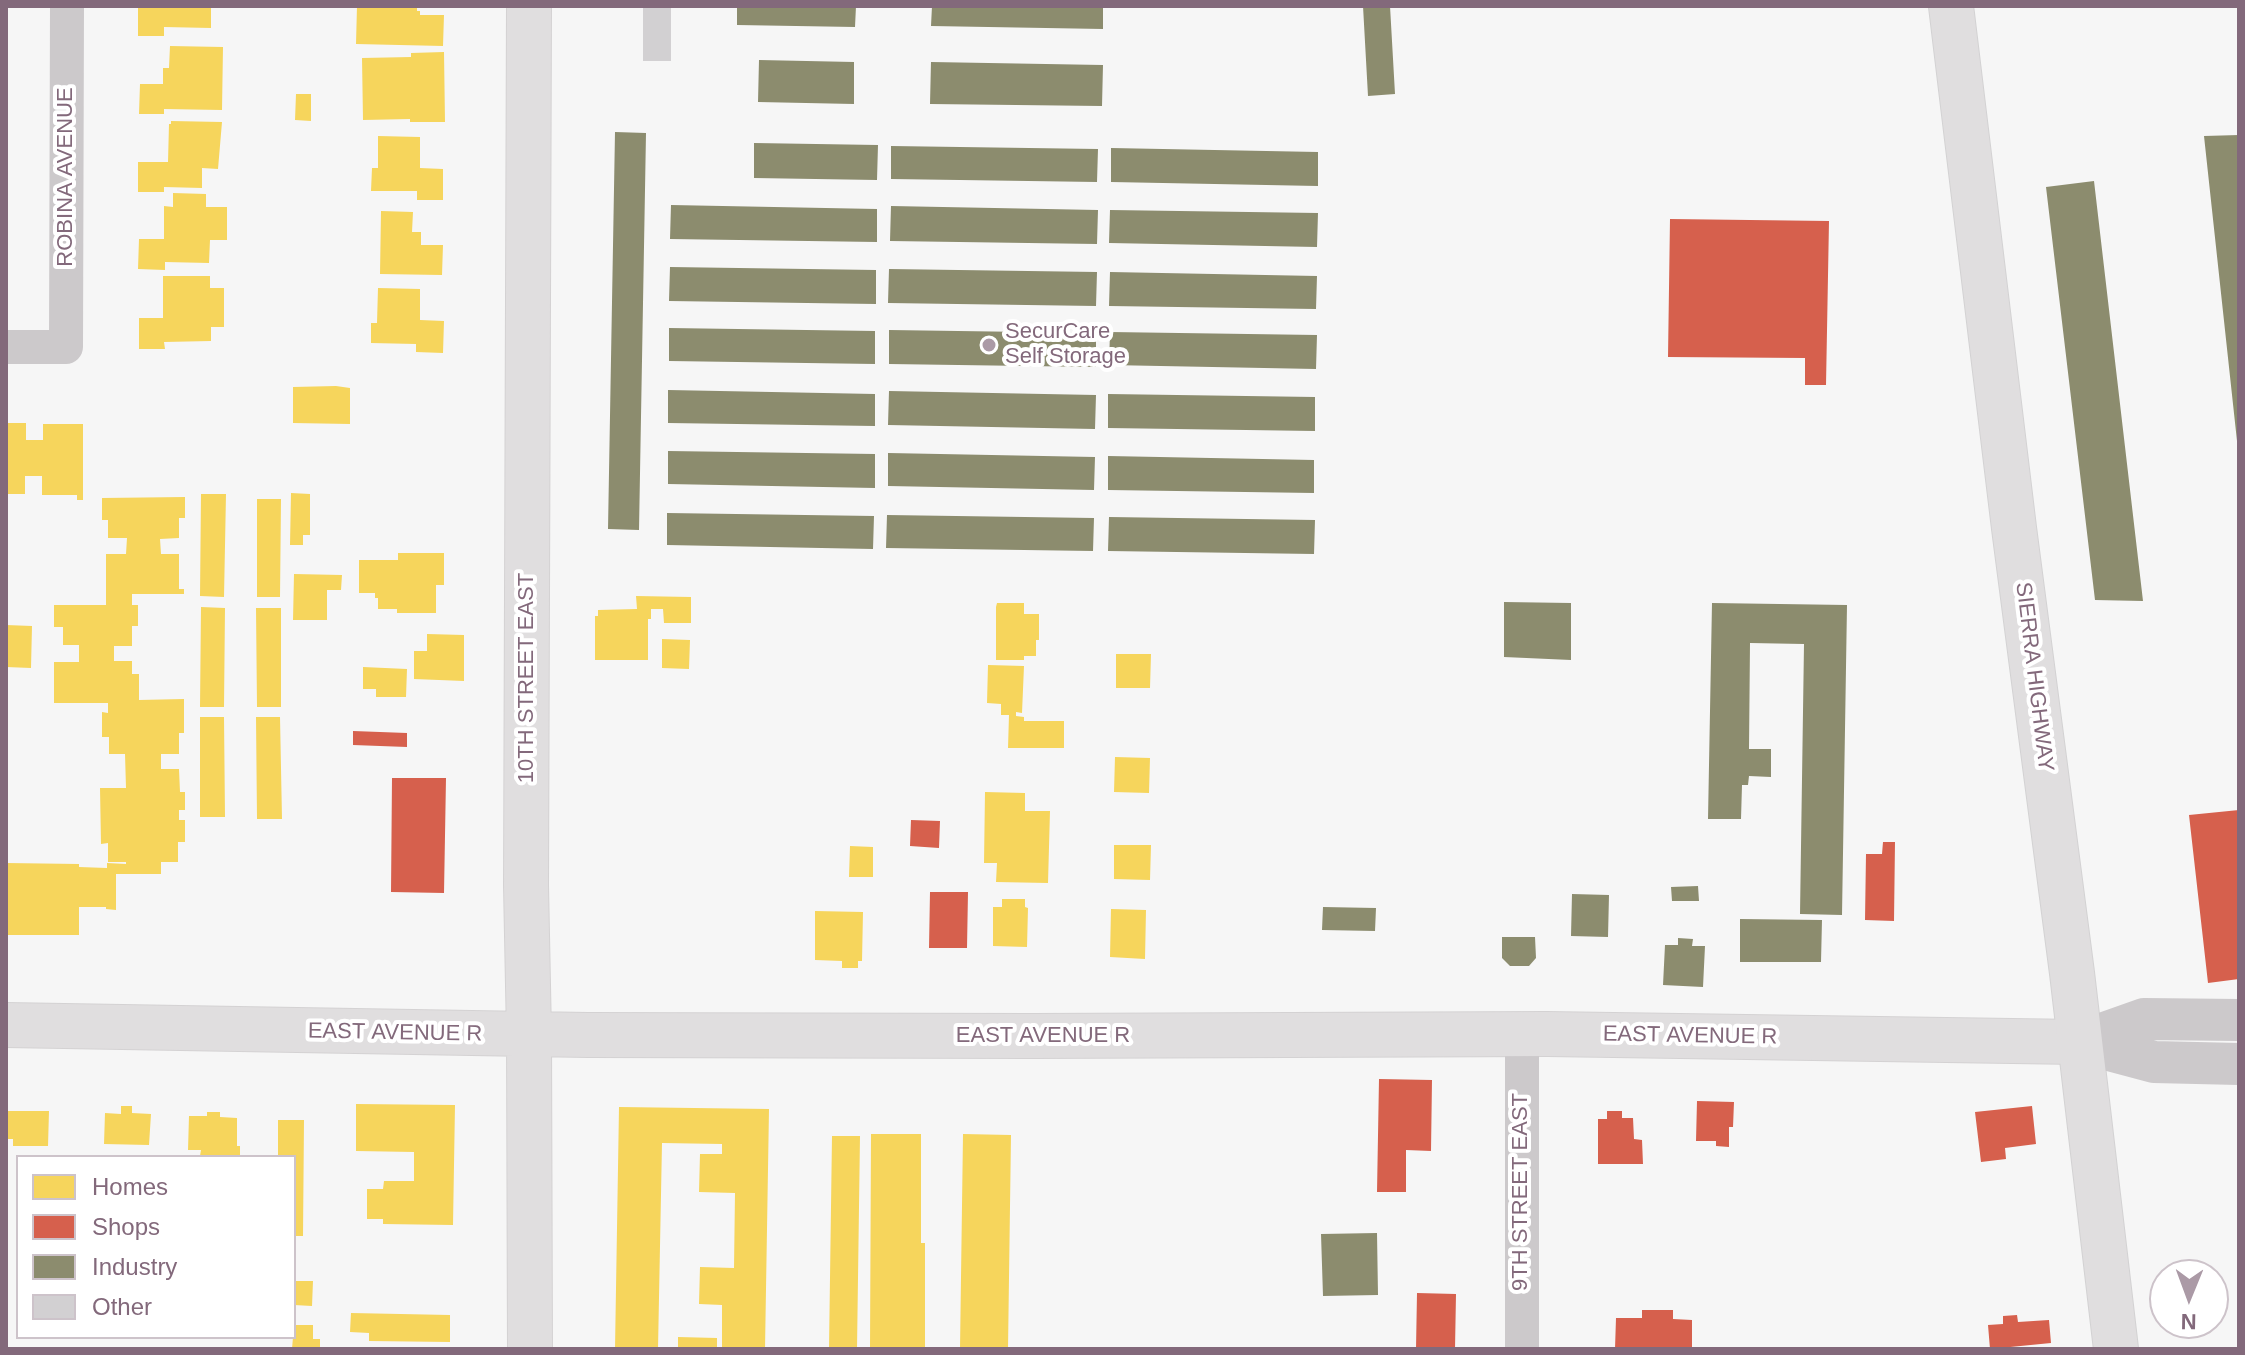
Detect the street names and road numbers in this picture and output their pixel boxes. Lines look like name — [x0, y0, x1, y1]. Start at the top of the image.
street label: ROBINA AVENUE — [53, 87, 79, 267]
street label: 10TH STREET EAST — [514, 573, 540, 783]
street label: SIERRA HIGHWAY — [2009, 581, 2059, 773]
street label: EAST AVENUE R — [308, 1018, 482, 1048]
street label: EAST AVENUE R — [1603, 1021, 1777, 1051]
street label: EAST AVENUE R — [956, 1023, 1130, 1049]
street label: 9TH STREET EAST — [1508, 1093, 1534, 1291]

